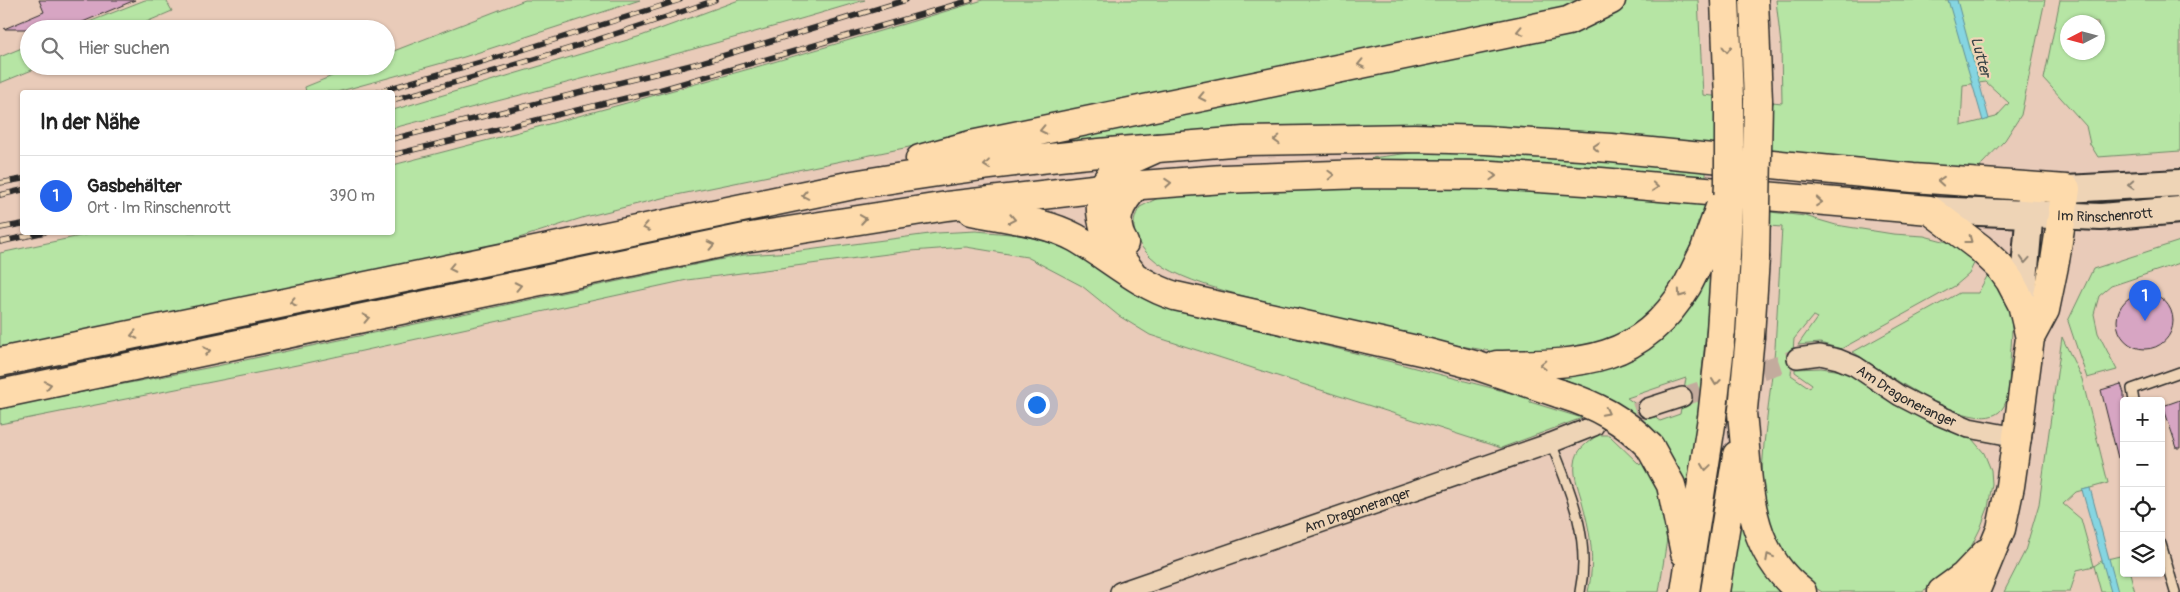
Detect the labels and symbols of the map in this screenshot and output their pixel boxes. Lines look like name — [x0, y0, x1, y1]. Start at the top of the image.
north arrow — [2060, 15, 2105, 60]
one-way arrow — [1516, 25, 1524, 36]
water label: Lutter — [1966, 35, 1995, 81]
one-way arrow — [1722, 45, 1733, 53]
one-way arrow — [1356, 58, 1365, 69]
one-way arrow — [1197, 91, 1206, 102]
one-way arrow — [1038, 124, 1047, 135]
one-way arrow — [1273, 135, 1281, 145]
one-way arrow — [1592, 142, 1600, 153]
one-way arrow — [983, 159, 991, 170]
one-way arrow — [1327, 170, 1335, 180]
one-way arrow — [1489, 170, 1497, 181]
one-way arrow — [1937, 176, 1945, 187]
one-way arrow — [1165, 178, 1173, 189]
one-way arrow — [2127, 180, 2135, 191]
one-way arrow — [1651, 181, 1659, 192]
one-way arrow — [801, 189, 810, 200]
one-way arrow — [1816, 196, 1824, 207]
street label: Im Rinschenrott — [2057, 204, 2154, 226]
one-way arrow — [1007, 213, 1016, 224]
one-way arrow — [858, 215, 867, 225]
one-way arrow — [642, 221, 651, 232]
one-way arrow — [1963, 234, 1972, 242]
one-way arrow — [707, 240, 716, 251]
one-way arrow — [2019, 256, 2030, 264]
one-way arrow — [447, 262, 456, 273]
pin: 1 — [2129, 280, 2161, 321]
one-way arrow — [514, 281, 523, 291]
one-way arrow — [1678, 289, 1687, 298]
one-way arrow — [288, 296, 297, 307]
one-way arrow — [361, 313, 370, 324]
one-way arrow — [129, 329, 138, 340]
one-way arrow — [202, 346, 211, 357]
one-way arrow — [1539, 359, 1547, 370]
street label: Am Dragoneranger — [1853, 362, 1959, 431]
one-way arrow — [1711, 379, 1722, 387]
one-way arrow — [43, 380, 52, 390]
your location — [1024, 392, 1050, 418]
one-way arrow — [1601, 406, 1610, 416]
one-way arrow — [1701, 462, 1711, 471]
street label: Am Dragoneranger — [1302, 484, 1413, 537]
one-way arrow — [1765, 553, 1775, 562]

